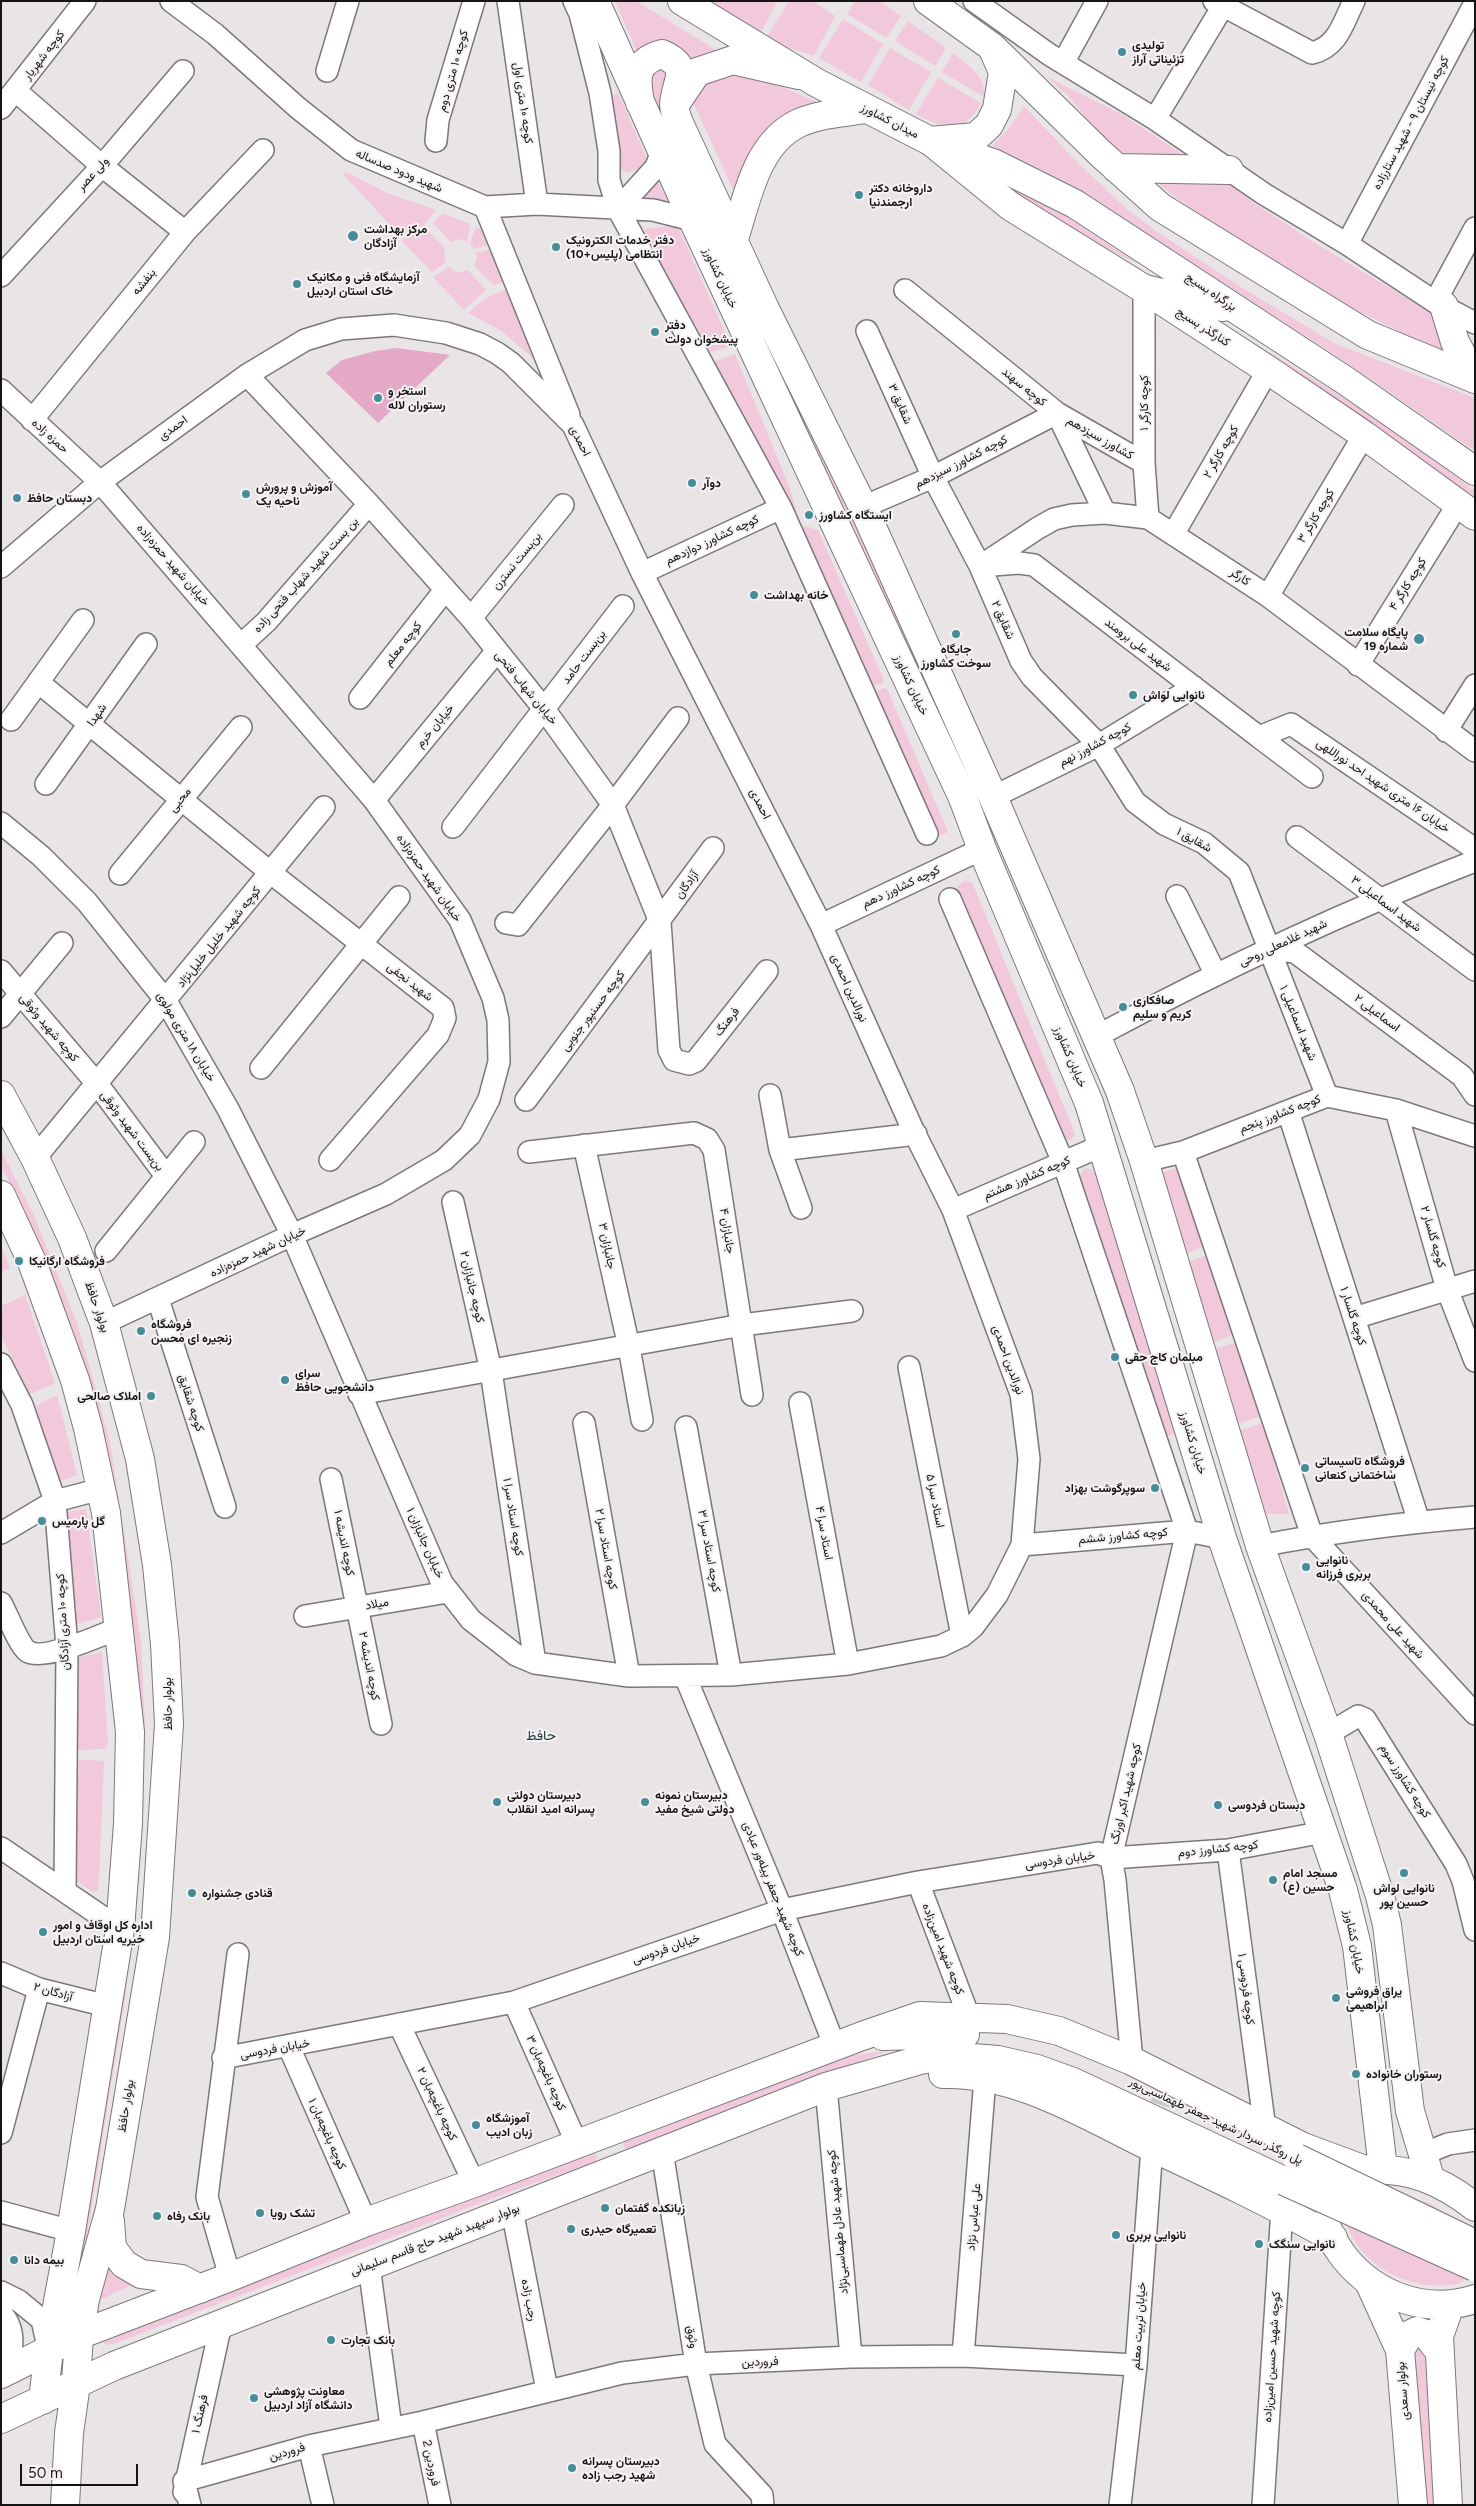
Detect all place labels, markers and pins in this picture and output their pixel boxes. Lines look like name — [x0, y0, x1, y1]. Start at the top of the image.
place label: تولیدی تزئیناتی آراز — [1132, 38, 1184, 66]
marker: تولیدی تزئیناتی آراز — [1116, 46, 1128, 58]
place label: داروخانه دکتر ارجمندنیا — [869, 181, 932, 209]
marker: داروخانه دکتر ارجمندنیا — [853, 189, 865, 201]
place label: مرکز بهداشت آزادگان — [364, 222, 427, 250]
marker: مرکز بهداشت آزادگان — [346, 229, 360, 243]
place label: دفتر خدمات الکترونیک انتظامی (پلیس+10) — [566, 233, 674, 261]
marker: دفتر خدمات الکترونیک انتظامی (پلیس+10) — [550, 241, 562, 253]
place label: آزمایشگاه فنی و مکانیک خاک استان اردبیل — [307, 270, 420, 298]
marker: آزمایشگاه فنی و مکانیک خاک استان اردبیل — [291, 278, 303, 290]
place label: دفتر پیشخوان دولت — [665, 318, 738, 346]
marker: دفتر پیشخوان دولت — [649, 326, 661, 338]
place label: استخر و رستوران لاله — [388, 384, 446, 412]
marker: استخر و رستوران لاله — [372, 392, 384, 404]
place label: دوآر — [702, 476, 721, 490]
marker: دوآر — [686, 477, 698, 489]
place label: آموزش و پرورش ناحیه یک — [256, 480, 332, 508]
marker: آموزش و پرورش ناحیه یک — [240, 488, 252, 500]
place label: دبستان حافظ — [27, 491, 92, 505]
marker: دبستان حافظ — [11, 492, 23, 504]
place label: ایستگاه کشاورز — [819, 508, 892, 522]
marker: ایستگاه کشاورز — [803, 509, 815, 521]
place label: خانه بهداشت — [764, 588, 828, 602]
marker: خانه بهداشت — [748, 589, 760, 601]
place label: پایگاه سلامت شماره 19 — [1344, 625, 1408, 653]
marker: جایگاه سوخت کشاورز — [950, 628, 962, 640]
marker: پایگاه سلامت شماره 19 — [1412, 632, 1426, 646]
place label: جایگاه سوخت کشاورز — [921, 642, 991, 670]
place label: نانوایی لواش — [1143, 688, 1205, 702]
marker: نانوایی لواش — [1127, 689, 1139, 701]
place label: صافکاری کریم و سلیم — [1133, 993, 1192, 1021]
marker: صافکاری کریم و سلیم — [1117, 1001, 1129, 1013]
place label: فروشگاه ارگانیکا — [29, 1254, 105, 1268]
marker: فروشگاه ارگانیکا — [13, 1255, 25, 1267]
place label: فروشگاه زنجیره ای محسن — [151, 1317, 232, 1345]
marker: فروشگاه زنجیره ای محسن — [135, 1325, 147, 1337]
place label: مبلمان کاج حقی — [1125, 1350, 1203, 1364]
marker: مبلمان کاج حقی — [1109, 1351, 1121, 1363]
place label: سرای دانشجویی حافظ — [295, 1366, 374, 1394]
marker: سرای دانشجویی حافظ — [279, 1374, 291, 1386]
place label: املاک صالحی — [77, 1389, 141, 1403]
marker: املاک صالحی — [145, 1390, 157, 1402]
place label: فروشگاه تاسیساتی ساختمانی کنعانی — [1315, 1454, 1405, 1482]
marker: فروشگاه تاسیساتی ساختمانی کنعانی — [1299, 1462, 1311, 1474]
place label: سوپرگوشت بهزاد — [1065, 1481, 1145, 1495]
marker: سوپرگوشت بهزاد — [1149, 1482, 1161, 1494]
place label: گل پارمیس — [52, 1514, 105, 1528]
marker: گل پارمیس — [36, 1515, 48, 1527]
place label: نانوایی بربری فرزانه — [1316, 1553, 1371, 1581]
marker: نانوایی بربری فرزانه — [1300, 1561, 1312, 1573]
place label: دبیرستان دولتی پسرانه امید انقلاب — [507, 1788, 595, 1816]
place label: دبیرستان نمونه دولتی شیخ مفید — [655, 1788, 734, 1816]
marker: دبیرستان دولتی پسرانه امید انقلاب — [491, 1796, 503, 1808]
marker: دبیرستان نمونه دولتی شیخ مفید — [639, 1796, 651, 1808]
place label: دبستان فردوسی — [1228, 1798, 1305, 1812]
marker: دبستان فردوسی — [1212, 1799, 1224, 1811]
place label: مسجد امام حسین (ع) — [1283, 1866, 1337, 1894]
marker: نانوایی لواش حسین پور — [1398, 1867, 1410, 1879]
marker: مسجد امام حسین (ع) — [1267, 1874, 1279, 1886]
place label: نانوایی لواش حسین پور — [1373, 1881, 1435, 1909]
place label: قنادی جشنواره — [202, 1886, 273, 1900]
marker: قنادی جشنواره — [186, 1887, 198, 1899]
place label: اداره کل اوقاف و امور خیریه استان اردبیل — [53, 1918, 153, 1946]
marker: اداره کل اوقاف و امور خیریه استان اردبیل — [37, 1926, 49, 1938]
place label: یراق فروشی ابراهیمی — [1346, 1984, 1402, 2012]
marker: یراق فروشی ابراهیمی — [1330, 1992, 1342, 2004]
place label: رستوران خانواده — [1366, 2067, 1442, 2081]
marker: رستوران خانواده — [1350, 2068, 1362, 2080]
place label: آموزشگاه زبان ادیب — [486, 2111, 532, 2139]
marker: آموزشگاه زبان ادیب — [470, 2119, 482, 2131]
place label: زبانکده گفتمان — [615, 2201, 685, 2215]
marker: زبانکده گفتمان — [599, 2202, 611, 2214]
place label: تشک رویا — [270, 2206, 315, 2220]
marker: تشک رویا — [254, 2207, 266, 2219]
place label: بانک رفاه — [167, 2209, 210, 2223]
marker: بانک رفاه — [151, 2210, 163, 2222]
place label: تعمیرگاه حیدری — [581, 2222, 656, 2236]
marker: تعمیرگاه حیدری — [565, 2223, 577, 2235]
place label: نانوایی بربری — [1126, 2228, 1186, 2242]
marker: نانوایی بربری — [1110, 2229, 1122, 2241]
place label: نانوایی سنگک — [1269, 2237, 1335, 2251]
marker: نانوایی سنگک — [1253, 2238, 1265, 2250]
place label: بیمه دانا — [24, 2253, 64, 2267]
marker: بیمه دانا — [8, 2254, 20, 2266]
place label: بانک تجارت — [341, 2333, 395, 2347]
marker: بانک تجارت — [325, 2334, 337, 2346]
place label: معاونت پژوهشی دانشگاه آزاد اردبیل — [264, 2384, 353, 2412]
marker: معاونت پژوهشی دانشگاه آزاد اردبیل — [248, 2392, 260, 2404]
place label: دبیرستان پسرانه شهید رجب زاده — [582, 2454, 660, 2482]
marker: دبیرستان پسرانه شهید رجب زاده — [566, 2462, 578, 2474]

